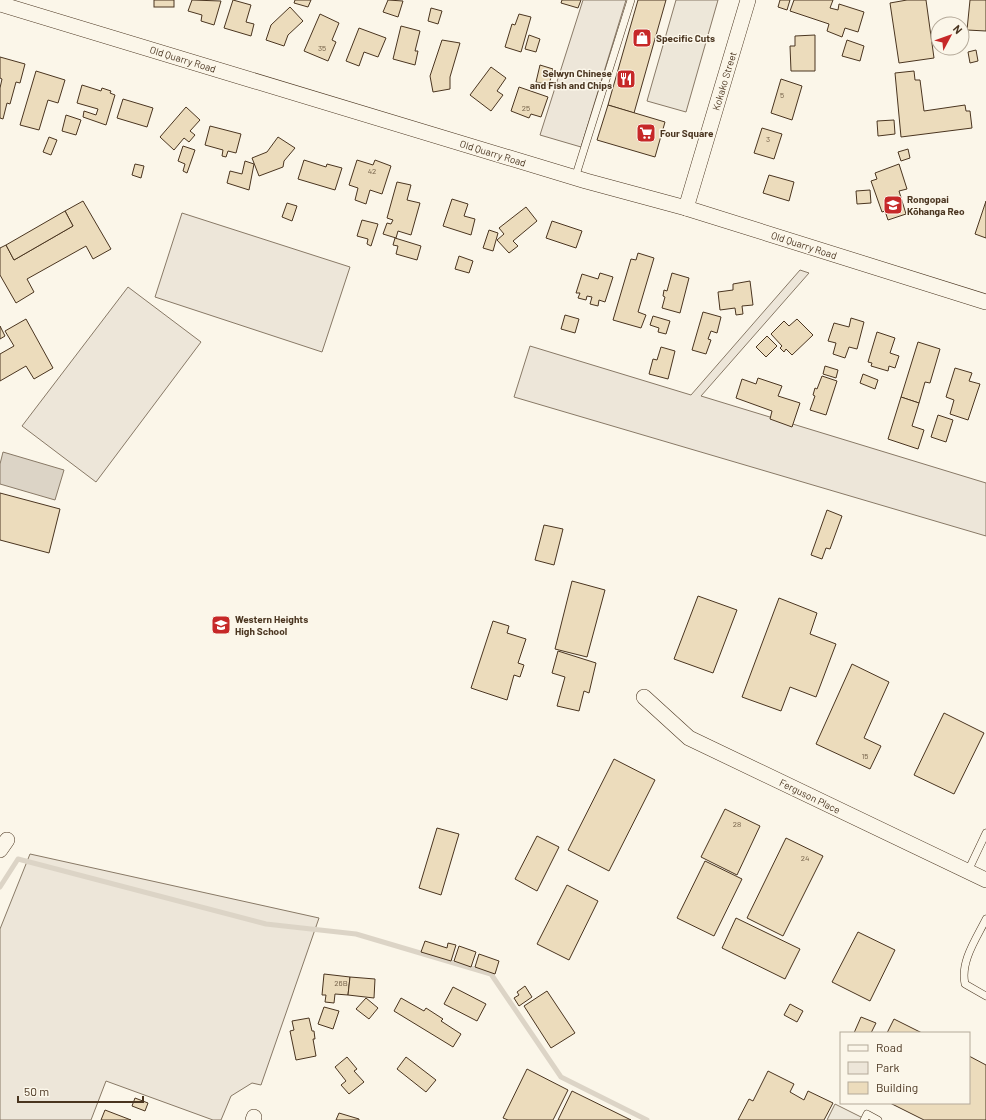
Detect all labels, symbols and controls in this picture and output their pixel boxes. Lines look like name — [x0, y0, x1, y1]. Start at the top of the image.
north arrow — [930, 16, 970, 56]
text: N — [951, 22, 965, 36]
shop icon: Specific Cuts — [631, 27, 653, 49]
place label: Specific Cuts — [656, 32, 715, 44]
street label: Old Quarry Road — [148, 43, 218, 75]
house number: 35 — [318, 43, 326, 53]
street label: Kokako Street — [709, 50, 739, 112]
place label: Selwyn Chinese and Fish and Chips — [530, 67, 613, 91]
restaurant icon: Selwyn Chinese and Fish and Chips — [615, 68, 637, 90]
house number: 5 — [780, 90, 784, 100]
house number: 25 — [522, 103, 530, 113]
supermarket icon: Four Square — [635, 122, 657, 144]
place label: Four Square — [660, 127, 714, 139]
house number: 3 — [766, 134, 770, 144]
street label: Old Quarry Road — [458, 137, 528, 169]
house number: 42 — [368, 166, 376, 176]
place label: Rongopai Kōhanga Reo — [907, 193, 965, 217]
school or university icon: Rongopai Kōhanga Reo — [882, 194, 904, 216]
street label: Old Quarry Road — [770, 229, 838, 261]
place label: Western Heights High School — [235, 613, 308, 637]
school or university icon: Western Heights High School — [210, 614, 232, 636]
house number: 15 — [862, 751, 868, 761]
street label: Ferguson Place — [778, 776, 842, 816]
house number: 28 — [733, 819, 741, 829]
house number: 24 — [801, 853, 809, 863]
house number: 26B — [334, 978, 348, 988]
legend — [840, 1032, 970, 1104]
text: Road — [876, 1040, 903, 1054]
text: Park — [876, 1060, 900, 1074]
scale bar — [18, 1078, 143, 1104]
text: Building — [876, 1080, 918, 1094]
text: 50 m — [24, 1084, 49, 1098]

